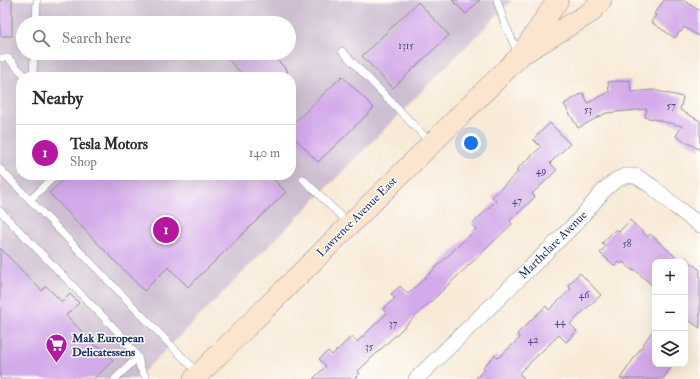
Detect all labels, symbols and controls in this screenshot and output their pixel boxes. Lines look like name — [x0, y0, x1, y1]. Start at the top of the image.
search box — [16, 16, 296, 60]
icon: search — [30, 27, 52, 49]
text: Search here — [62, 29, 131, 48]
house number: 1315 — [398, 40, 414, 52]
text: Nearby — [32, 88, 83, 109]
house number: 57 — [667, 100, 676, 112]
house number: 53 — [584, 104, 592, 116]
your location — [461, 133, 481, 153]
text: Tesla Motors — [70, 135, 148, 154]
text: 1 — [43, 145, 47, 161]
text: 140 m — [249, 145, 280, 161]
text: Shop — [70, 154, 97, 170]
house number: 49 — [536, 165, 546, 177]
street label: Lawrence Avenue East — [314, 174, 400, 260]
house number: 47 — [512, 195, 522, 207]
street label: Marthclare Avenue — [516, 208, 590, 282]
pin: 1 — [153, 215, 179, 245]
house number: 58 — [622, 238, 632, 250]
map controls — [652, 259, 688, 367]
button: + — [652, 259, 688, 295]
house number: 46 — [579, 289, 590, 301]
button: − — [652, 295, 688, 331]
house number: 44 — [555, 316, 566, 328]
house number: 37 — [389, 318, 398, 330]
place label: Mak European Delicatessens — [71, 331, 145, 360]
button: layers — [652, 331, 688, 367]
supermarket icon: Mak European Delicatessens — [43, 332, 69, 365]
house number: 42 — [528, 334, 538, 346]
house number: 35 — [365, 341, 374, 353]

